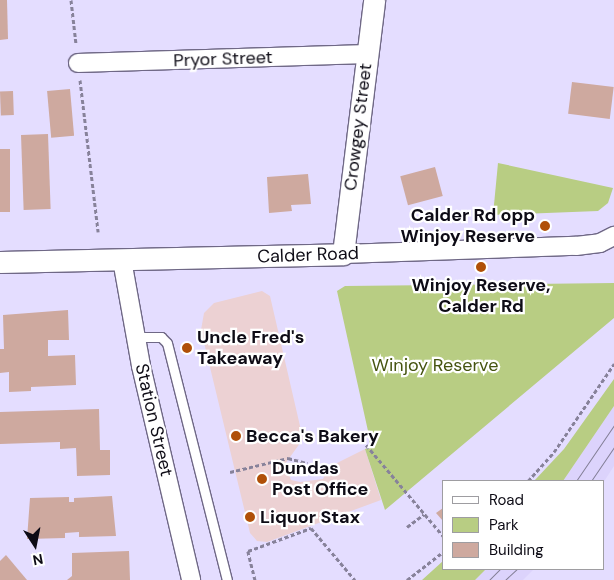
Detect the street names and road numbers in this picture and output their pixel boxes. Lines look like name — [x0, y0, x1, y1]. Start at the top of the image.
street label: Pryor Street — [173, 46, 273, 72]
street label: Crowgey Street — [339, 62, 377, 192]
street label: Calder Road — [257, 242, 359, 268]
street label: Station Street — [131, 361, 177, 479]

